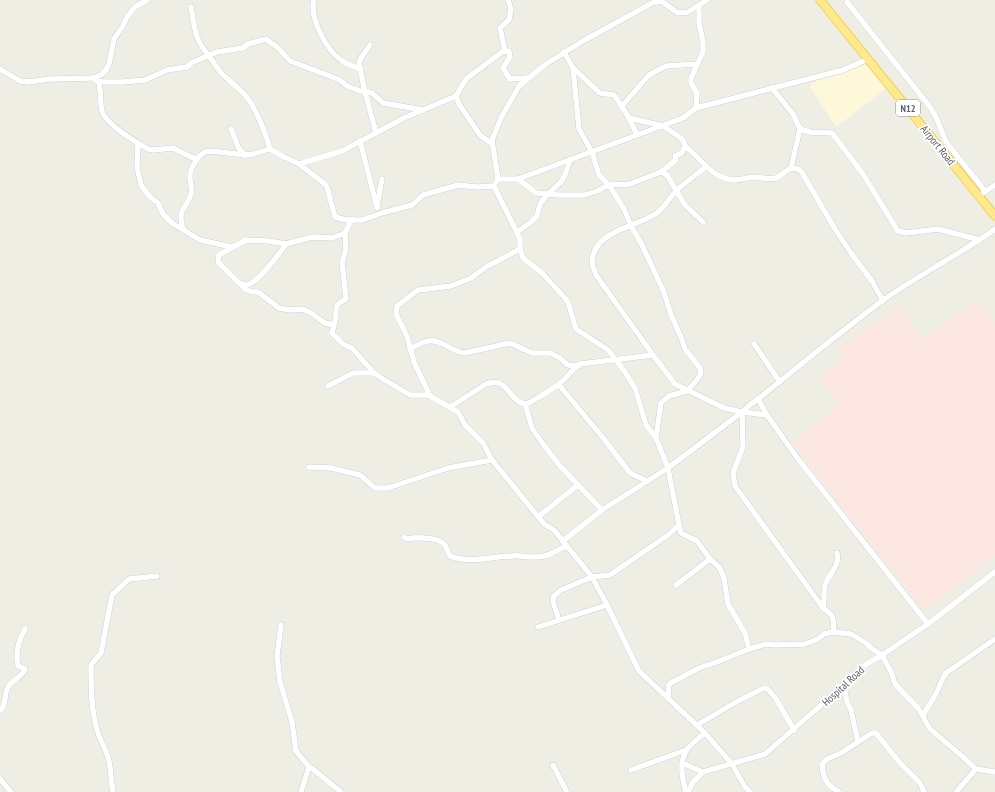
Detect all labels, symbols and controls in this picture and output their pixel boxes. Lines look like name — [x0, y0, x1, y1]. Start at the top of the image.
road number: N12 — [896, 100, 920, 116]
street label: Airport Road — [918, 122, 959, 168]
street label: Hospital Road — [819, 663, 867, 709]

